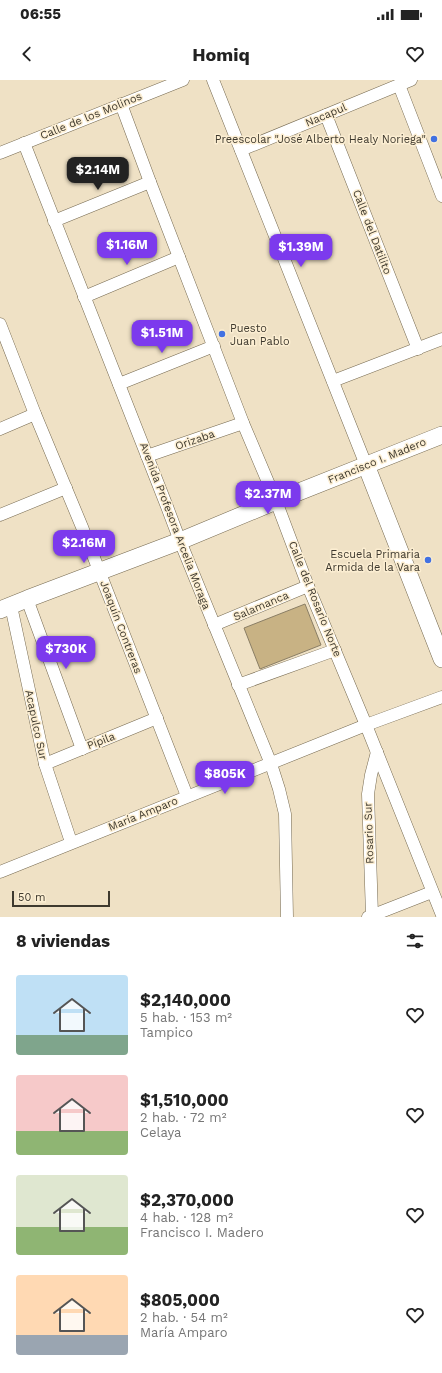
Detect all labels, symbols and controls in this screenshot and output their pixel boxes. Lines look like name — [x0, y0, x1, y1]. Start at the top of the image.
text: 06:55 — [20, 5, 61, 23]
icon: back — [16, 43, 38, 65]
icon: heart — [404, 43, 426, 65]
text: Homiq — [192, 44, 250, 65]
street label: Calle de los Molinos — [38, 90, 144, 142]
street label: Nacapul — [303, 100, 349, 130]
place label: Preescolar "José Alberto Healy Noriega" — [215, 133, 426, 146]
marker: Preescolar "José Alberto Healy Noriega" — [429, 134, 439, 144]
pin: $2.14M — [65, 157, 131, 191]
text: $2.14M — [76, 162, 120, 177]
street label: Calle del Datilito — [350, 188, 394, 276]
pin: $1.16M — [94, 232, 160, 266]
pin: $1.39M — [268, 234, 334, 268]
text: $1.16M — [106, 237, 148, 252]
text: $1.39M — [278, 239, 324, 254]
pin: $1.51M — [129, 320, 195, 354]
place label: Puesto Juan Pablo — [230, 322, 290, 348]
text: $1.51M — [141, 325, 183, 340]
marker: Puesto Juan Pablo — [217, 329, 227, 339]
street label: Orizaba — [174, 427, 216, 453]
street label: Francisco I. Madero — [326, 435, 428, 487]
street label: Avenida Profesora Arcelia Moraga — [137, 441, 213, 611]
pin: $2.37M — [235, 481, 301, 515]
text: $2.37M — [245, 486, 291, 501]
pin: $2.16M — [51, 530, 117, 564]
text: $2.16M — [62, 535, 106, 550]
street label: Calle del Rosario Norte — [286, 539, 344, 659]
place label: Escuela Primaria Armida de la Vara — [325, 548, 420, 574]
marker: Escuela Primaria Armida de la Vara — [423, 555, 433, 565]
street label: Joaquín Contreras — [97, 579, 145, 676]
street label: Salamanca — [231, 589, 291, 623]
pin: $730K — [38, 636, 94, 670]
text: $730K — [45, 641, 87, 656]
street label: Acapulco Sur — [22, 689, 50, 762]
street label: Pípila — [85, 730, 117, 752]
pin: $805K — [197, 761, 253, 795]
text: $805K — [204, 766, 246, 781]
street label: María Amparo — [106, 794, 180, 834]
street label: Rosario Sur — [361, 801, 377, 864]
scale bar — [12, 889, 110, 908]
text: 50 m — [18, 891, 45, 904]
icon: filters — [404, 930, 426, 952]
text: 8 viviendas — [16, 931, 110, 951]
text: $2,140,000 — [140, 990, 231, 1010]
icon: home — [48, 991, 96, 1039]
icon: heart — [404, 1004, 426, 1026]
text: 5 hab. · 153 m² — [140, 1010, 232, 1025]
text: Tampico — [140, 1025, 193, 1040]
text: $1,510,000 — [140, 1090, 229, 1110]
icon: home — [48, 1091, 96, 1139]
icon: heart — [404, 1104, 426, 1126]
text: 2 hab. · 72 m² — [140, 1110, 227, 1125]
text: Celaya — [140, 1125, 181, 1140]
text: $2,370,000 — [140, 1190, 234, 1210]
icon: home — [48, 1191, 96, 1239]
icon: heart — [404, 1204, 426, 1226]
text: 4 hab. · 128 m² — [140, 1210, 233, 1225]
text: Francisco I. Madero — [140, 1225, 264, 1240]
text: $805,000 — [140, 1290, 220, 1310]
icon: home — [48, 1291, 96, 1339]
icon: heart — [404, 1304, 426, 1326]
text: 2 hab. · 54 m² — [140, 1310, 228, 1325]
text: María Amparo — [140, 1325, 228, 1340]

